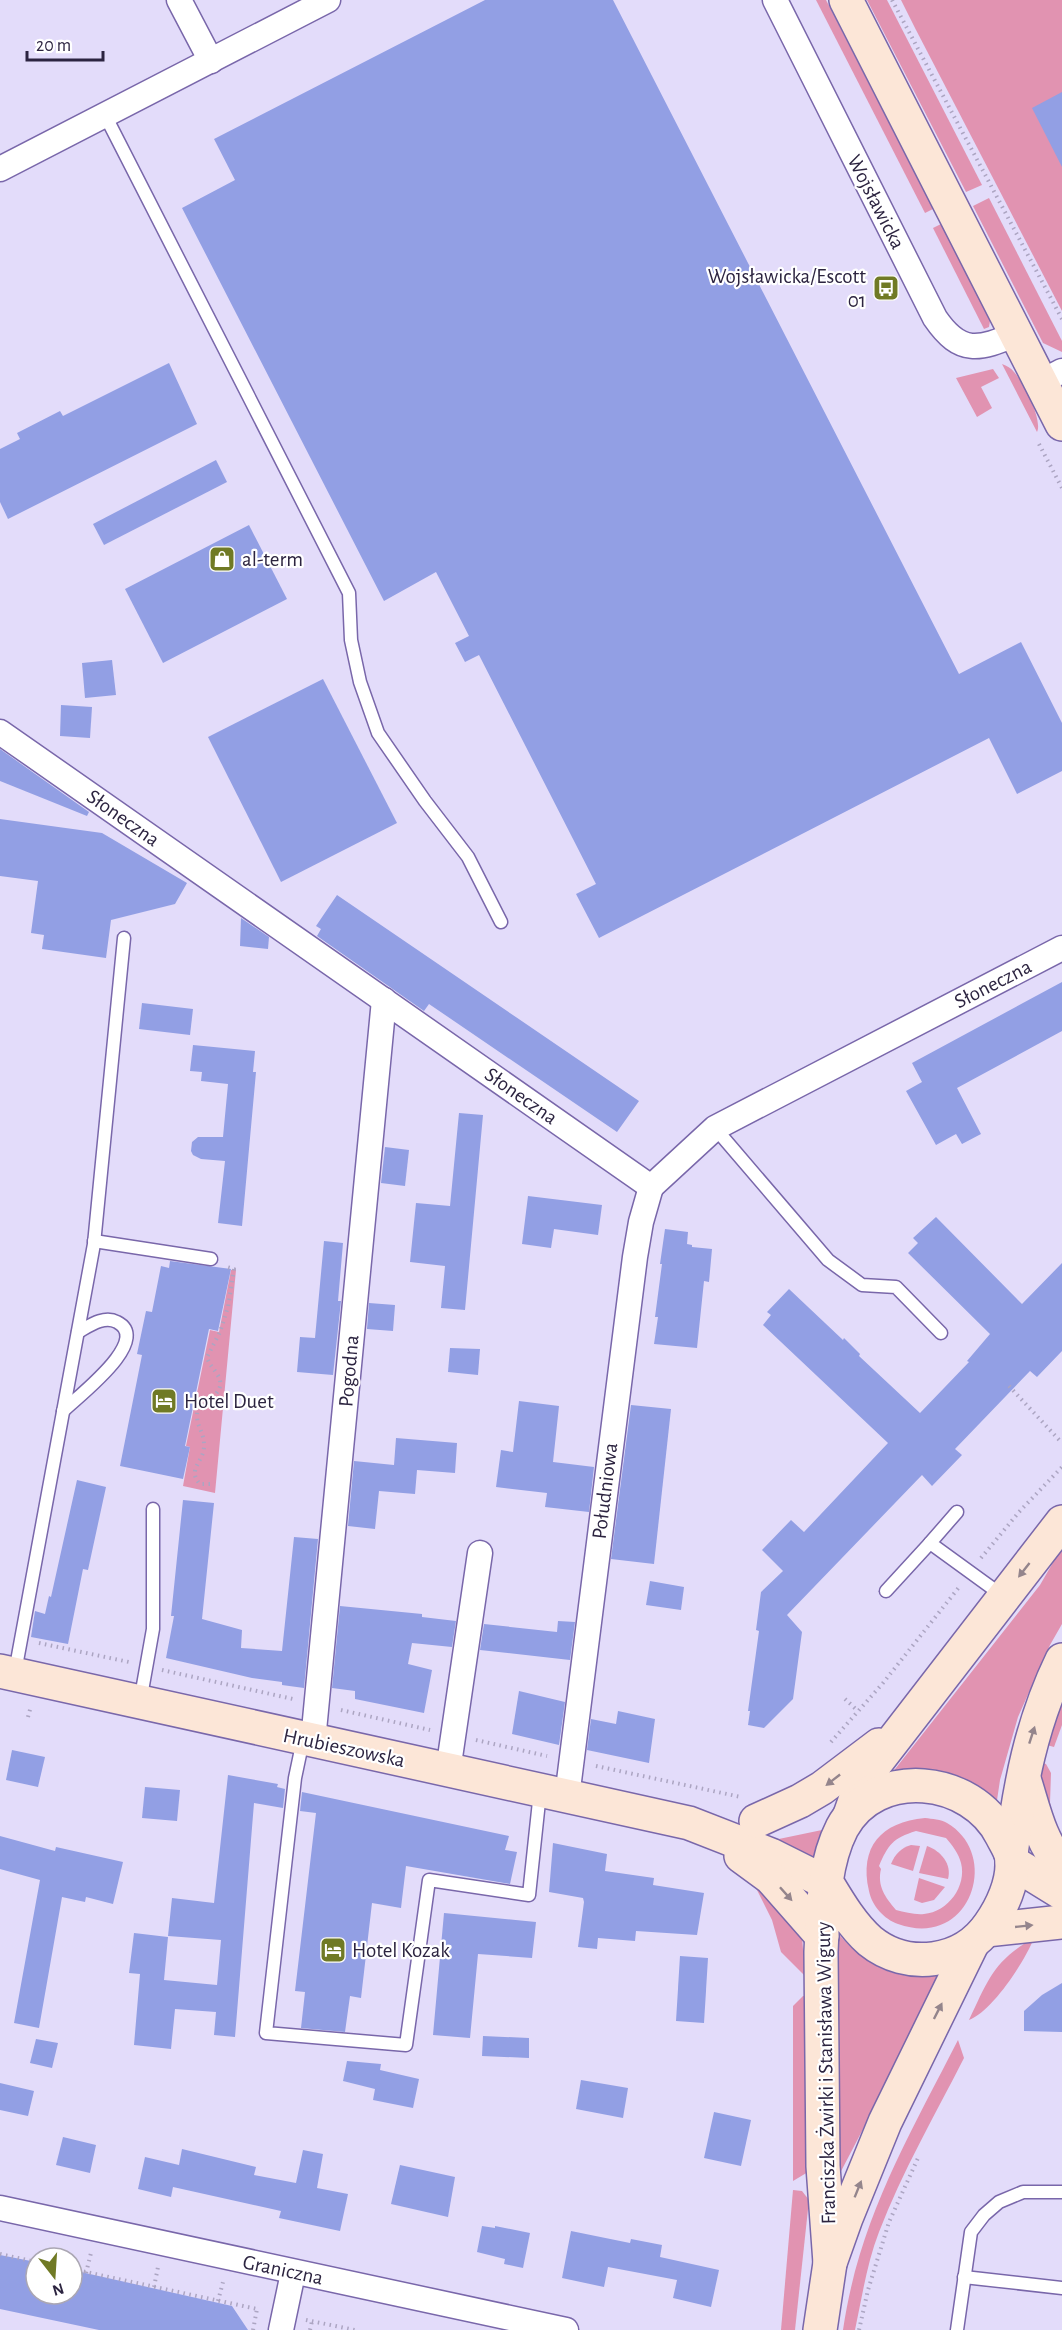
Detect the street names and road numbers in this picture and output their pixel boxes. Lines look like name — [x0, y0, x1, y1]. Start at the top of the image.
street label: Wojsławicka — [843, 152, 909, 253]
street label: Słoneczna — [83, 786, 163, 851]
street label: Słoneczna — [951, 956, 1035, 1012]
street label: Słoneczna — [481, 1064, 561, 1129]
street label: Pogodna — [335, 1334, 363, 1408]
street label: Południowa — [589, 1441, 621, 1540]
street label: Hrubieszowska — [281, 1725, 407, 1771]
street label: Franciszka Żwirki i Stanisława Wigury — [812, 1921, 839, 2225]
street label: Graniczna — [241, 2251, 325, 2289]

